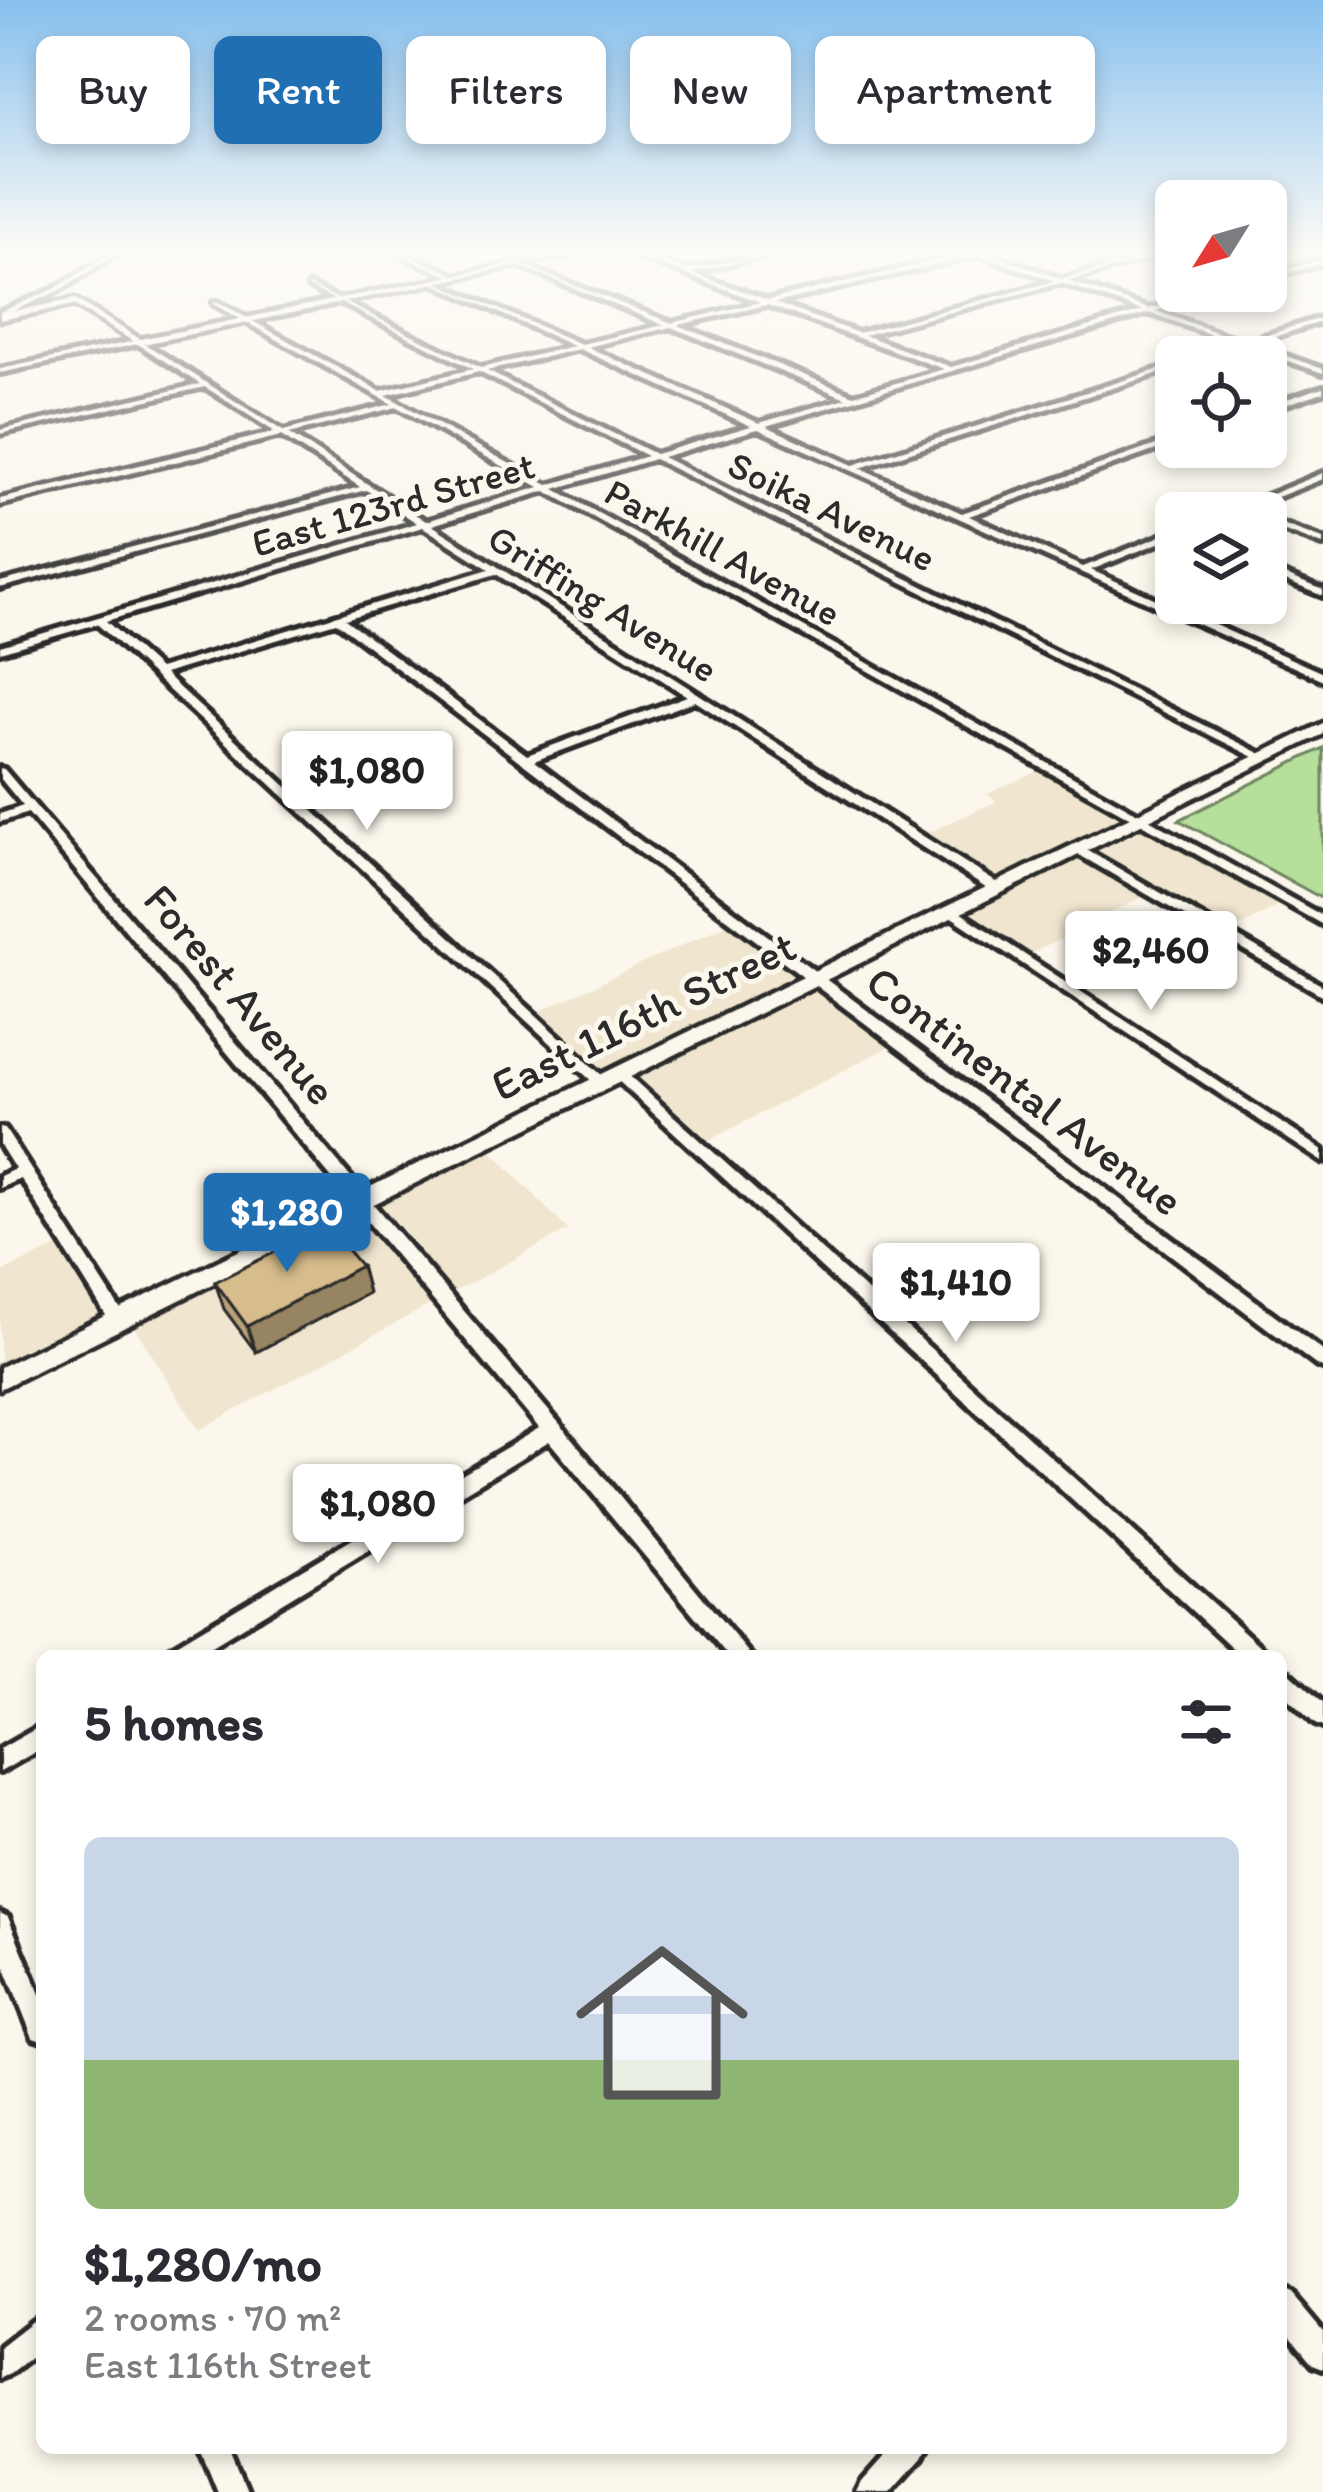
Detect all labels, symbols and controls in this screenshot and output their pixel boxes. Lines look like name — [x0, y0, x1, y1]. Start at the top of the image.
chip: Buy — [36, 36, 190, 144]
chip: Rent — [214, 36, 382, 144]
chip: Filters — [406, 36, 606, 144]
chip: New — [630, 36, 791, 144]
chip: Apartment — [815, 36, 1095, 144]
north arrow — [1155, 180, 1287, 312]
map controls — [1155, 180, 1287, 624]
button: locate — [1155, 336, 1287, 468]
street label: East 123rd Street — [246, 441, 540, 567]
street label: Soika Avenue — [721, 441, 943, 581]
street label: Parkhill Avenue — [597, 468, 849, 636]
button: layers — [1155, 492, 1287, 624]
street label: Griffing Avenue — [479, 514, 727, 692]
pin: $1,080 — [269, 731, 465, 833]
text: $1,080 — [309, 746, 425, 793]
street label: Forest Avenue — [133, 872, 349, 1116]
pin: $2,460 — [1053, 911, 1249, 1013]
street label: East 116th Street — [482, 918, 804, 1112]
text: $2,460 — [1092, 926, 1210, 973]
street label: Continental Avenue — [856, 953, 1194, 1227]
pin: $1,280 — [189, 1173, 385, 1275]
text: $1,280 — [230, 1188, 344, 1235]
pin: $1,410 — [858, 1243, 1054, 1345]
text: $1,410 — [900, 1258, 1012, 1305]
pin: $1,080 — [280, 1464, 476, 1566]
text: $1,080 — [320, 1479, 436, 1526]
icon: filters — [1173, 1689, 1239, 1755]
text: 5 homes — [84, 1692, 264, 1753]
icon: home — [554, 1915, 770, 2131]
text: $1,280/mo — [84, 2233, 322, 2294]
text: 2 rooms · 70 m² — [84, 2294, 342, 2341]
text: East 116th Street — [84, 2341, 372, 2388]

